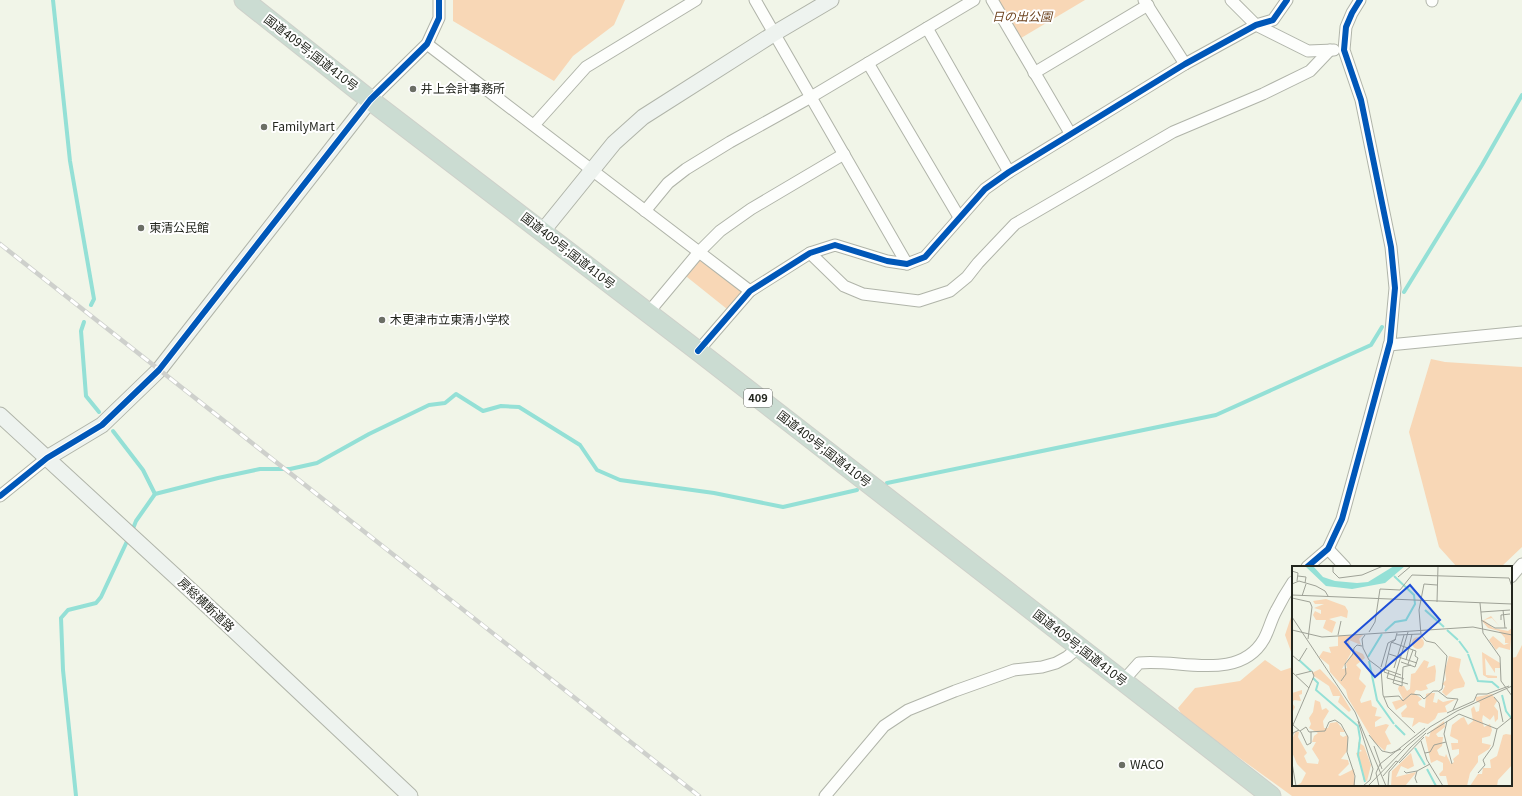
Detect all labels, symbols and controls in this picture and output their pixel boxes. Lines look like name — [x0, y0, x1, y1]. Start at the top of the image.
park label: 日の出公園 — [992, 7, 1054, 24]
street label: 国道409号;国道410号 — [261, 10, 363, 94]
place label: 井上会計事務所 — [421, 79, 505, 96]
marker: 井上会計事務所 — [408, 84, 418, 94]
place label: FamilyMart — [272, 117, 335, 134]
marker: FamilyMart — [259, 122, 269, 132]
street label: 国道409号;国道410号 — [518, 208, 620, 292]
place label: 東清公民館 — [149, 218, 209, 235]
marker: 東清公民館 — [136, 223, 146, 233]
place label: 木更津市立東清小学校 — [390, 310, 510, 327]
marker: 木更津市立東清小学校 — [377, 315, 387, 325]
road number: 409 — [744, 389, 772, 407]
street label: 国道409号;国道410号 — [774, 406, 876, 490]
inset map — [1292, 566, 1512, 786]
street label: 房総横断道路 — [175, 573, 239, 635]
street label: 国道409号;国道410号 — [1030, 605, 1132, 689]
place label: WACO — [1130, 755, 1164, 772]
marker: WACO — [1117, 760, 1127, 770]

